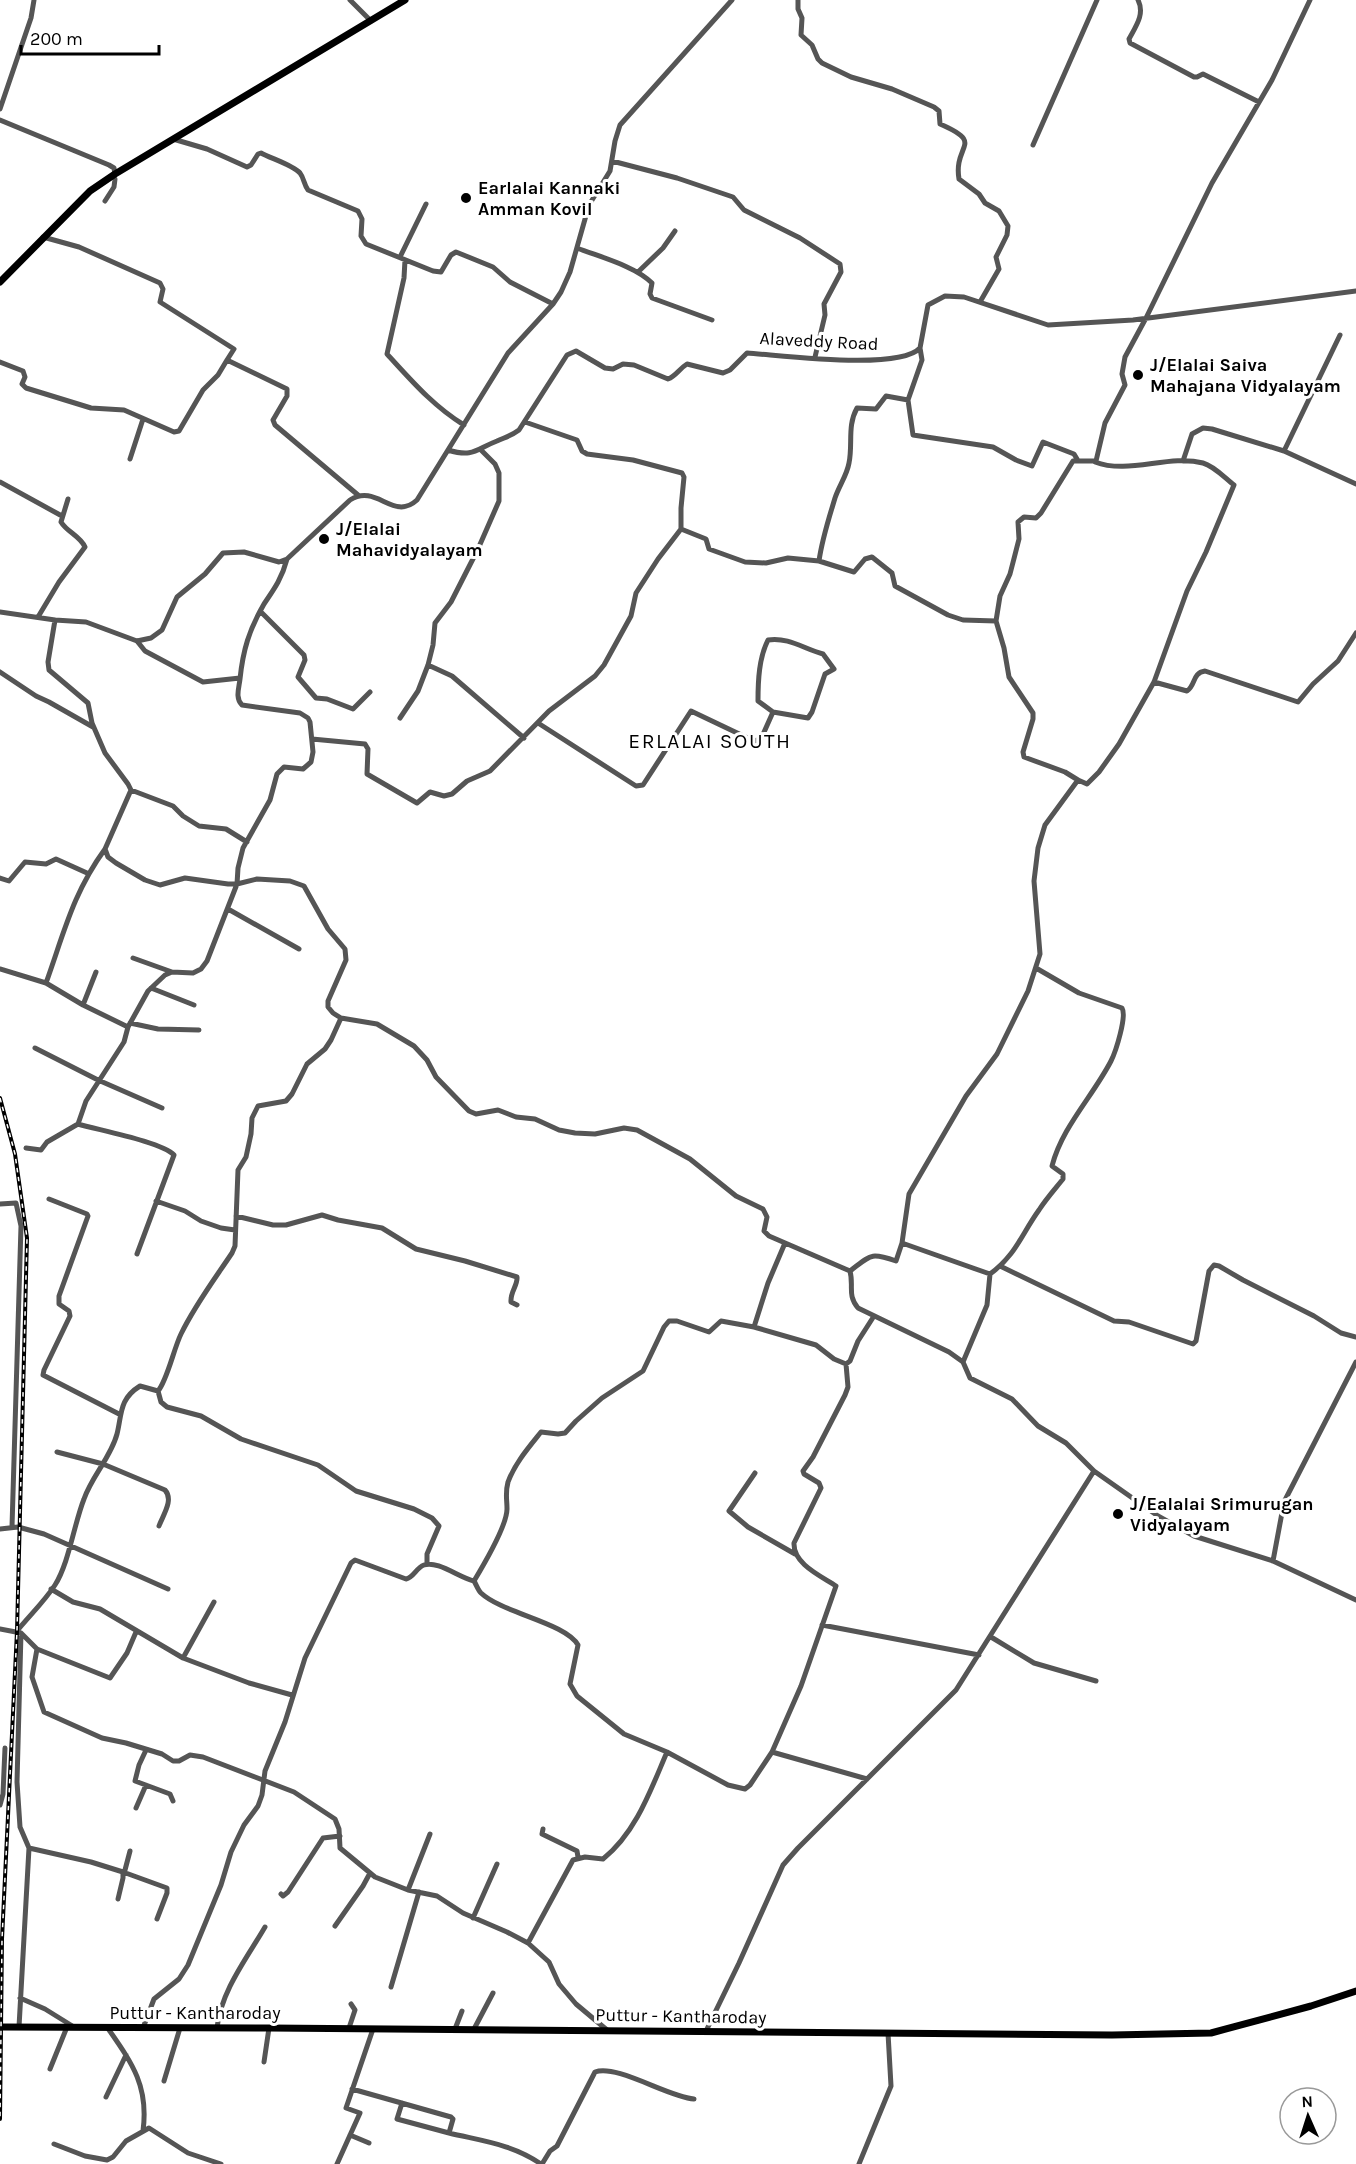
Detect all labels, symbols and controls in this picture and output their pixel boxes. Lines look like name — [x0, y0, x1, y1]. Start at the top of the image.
scale bar — [21, 18, 159, 56]
text: 200 m — [30, 28, 83, 50]
place label: Earlalai Kannaki Amman Kovil — [478, 177, 620, 220]
marker: Earlalai Kannaki Amman Kovil — [459, 191, 473, 205]
street label: Alaveddy Road — [759, 327, 879, 355]
place label: J/Elalai Saiva Mahajana Vidyalayam — [1150, 354, 1341, 397]
marker: J/Elalai Saiva Mahajana Vidyalayam — [1131, 368, 1145, 382]
place label: J/Elalai Mahavidyalayam — [336, 518, 483, 561]
marker: J/Elalai Mahavidyalayam — [317, 532, 331, 546]
district label: ERLALAI SOUTH — [628, 729, 792, 753]
place label: J/Ealalai Srimurugan Vidyalayam — [1130, 1493, 1313, 1536]
marker: J/Ealalai Srimurugan Vidyalayam — [1111, 1507, 1125, 1521]
street label: Puttur - Kantharoday — [109, 2002, 281, 2024]
street label: Puttur - Kantharoday — [595, 2004, 767, 2029]
north arrow — [1278, 2086, 1338, 2146]
text: N — [1301, 2092, 1313, 2111]

